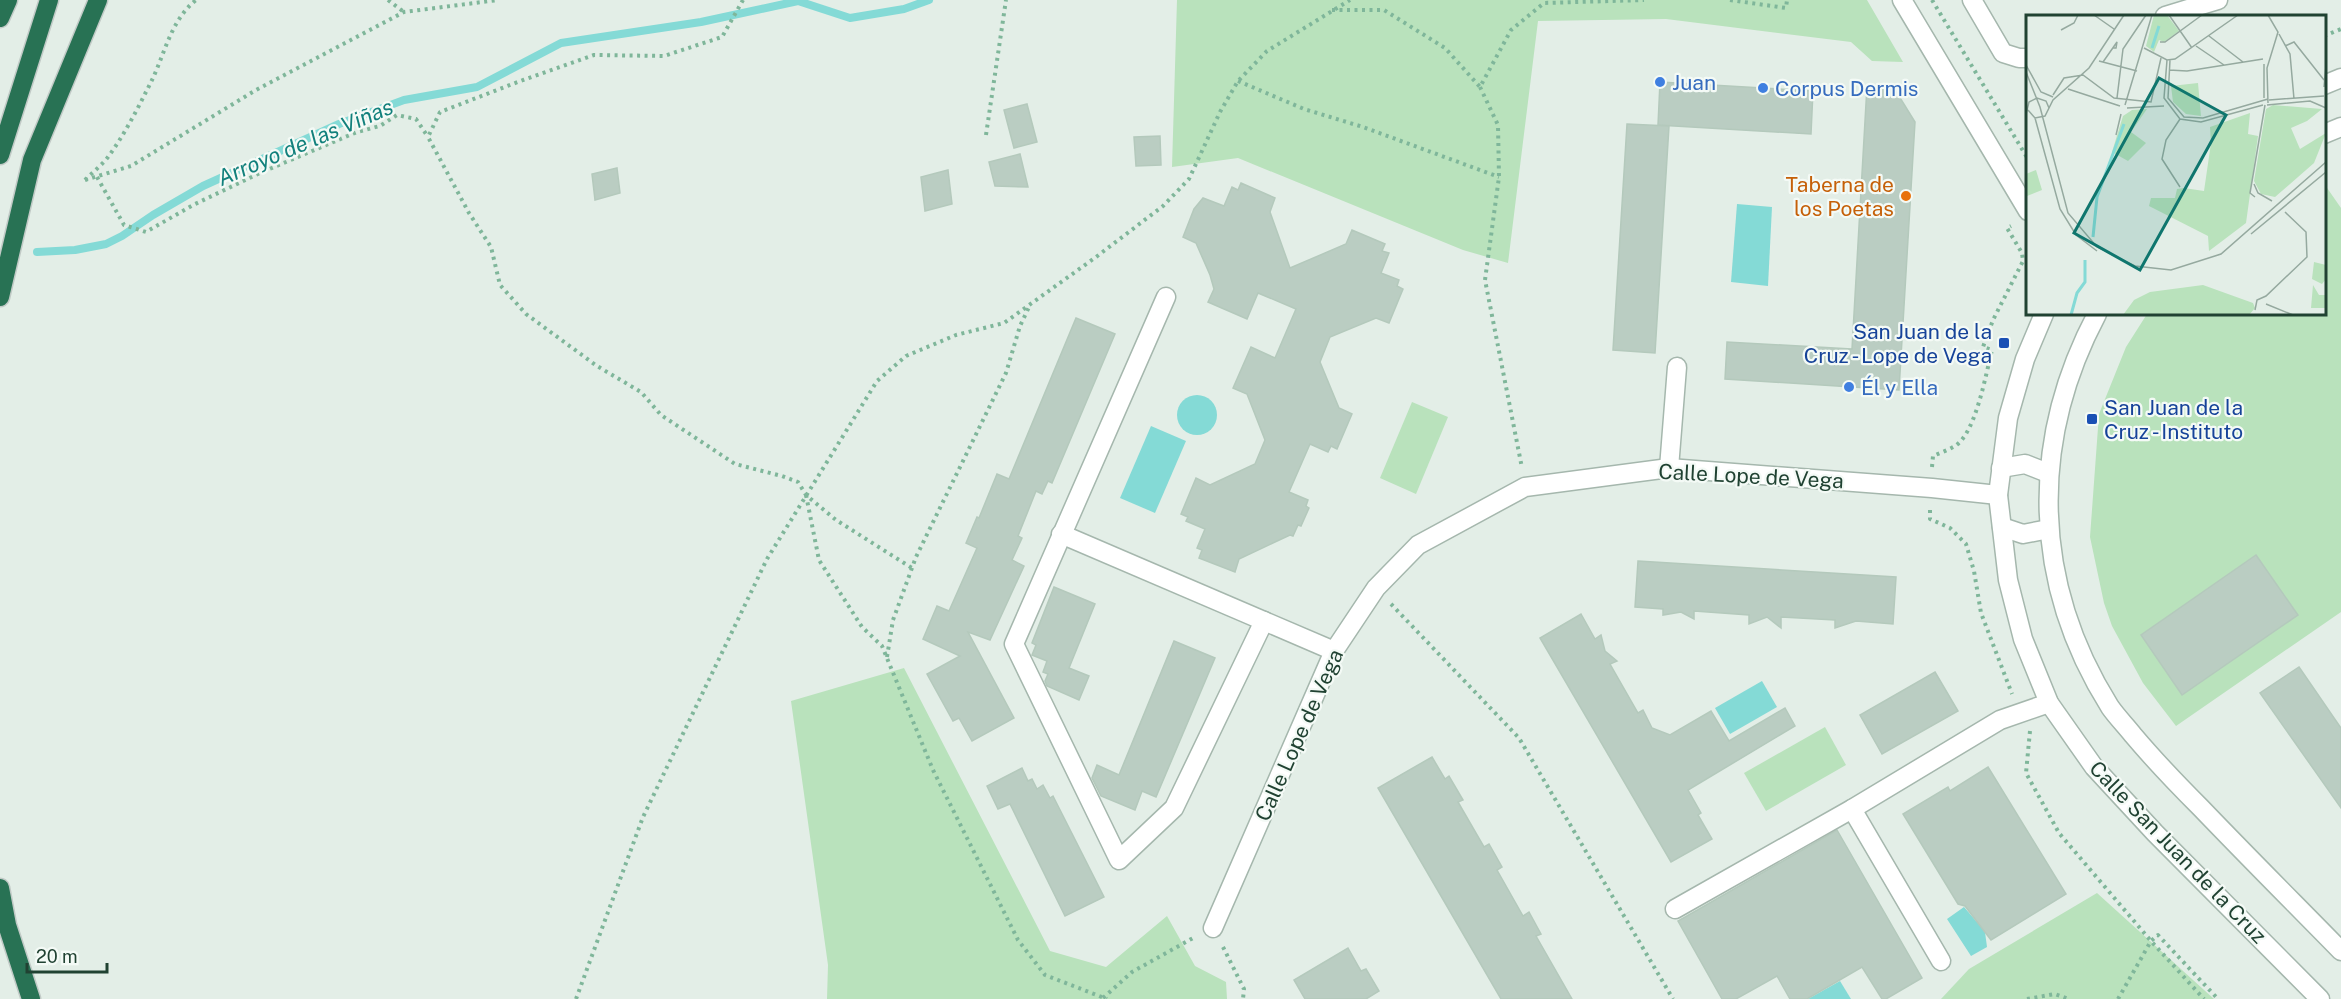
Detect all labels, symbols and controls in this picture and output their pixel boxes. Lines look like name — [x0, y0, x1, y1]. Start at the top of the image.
inset map — [2026, 15, 2326, 315]
place label: Juan — [1672, 70, 1716, 95]
marker: Juan — [1653, 75, 1667, 89]
place label: Corpus Dermis — [1775, 76, 1919, 101]
marker: Corpus Dermis — [1756, 81, 1770, 95]
water label: Arroyo de las Viñas — [213, 93, 397, 191]
place label: Taberna de los Poetas — [1786, 172, 1894, 221]
marker: Taberna de los Poetas — [1899, 189, 1913, 203]
place label: San Juan de la Cruz - Lope de Vega — [1804, 319, 1992, 368]
marker: San Juan de la Cruz - Lope de Vega — [1997, 336, 2011, 350]
place label: Él y Ella — [1861, 375, 1938, 400]
marker: Él y Ella — [1842, 380, 1856, 394]
place label: San Juan de la Cruz - Instituto — [2104, 395, 2243, 444]
marker: San Juan de la Cruz - Instituto — [2085, 412, 2099, 426]
street label: Calle Lope de Vega — [1658, 459, 1844, 493]
street label: Calle Lope de Vega — [1250, 645, 1348, 825]
street label: Calle San Juan de la Cruz — [2084, 756, 2272, 948]
scale bar — [27, 936, 106, 974]
text: 20 m — [36, 946, 78, 967]

